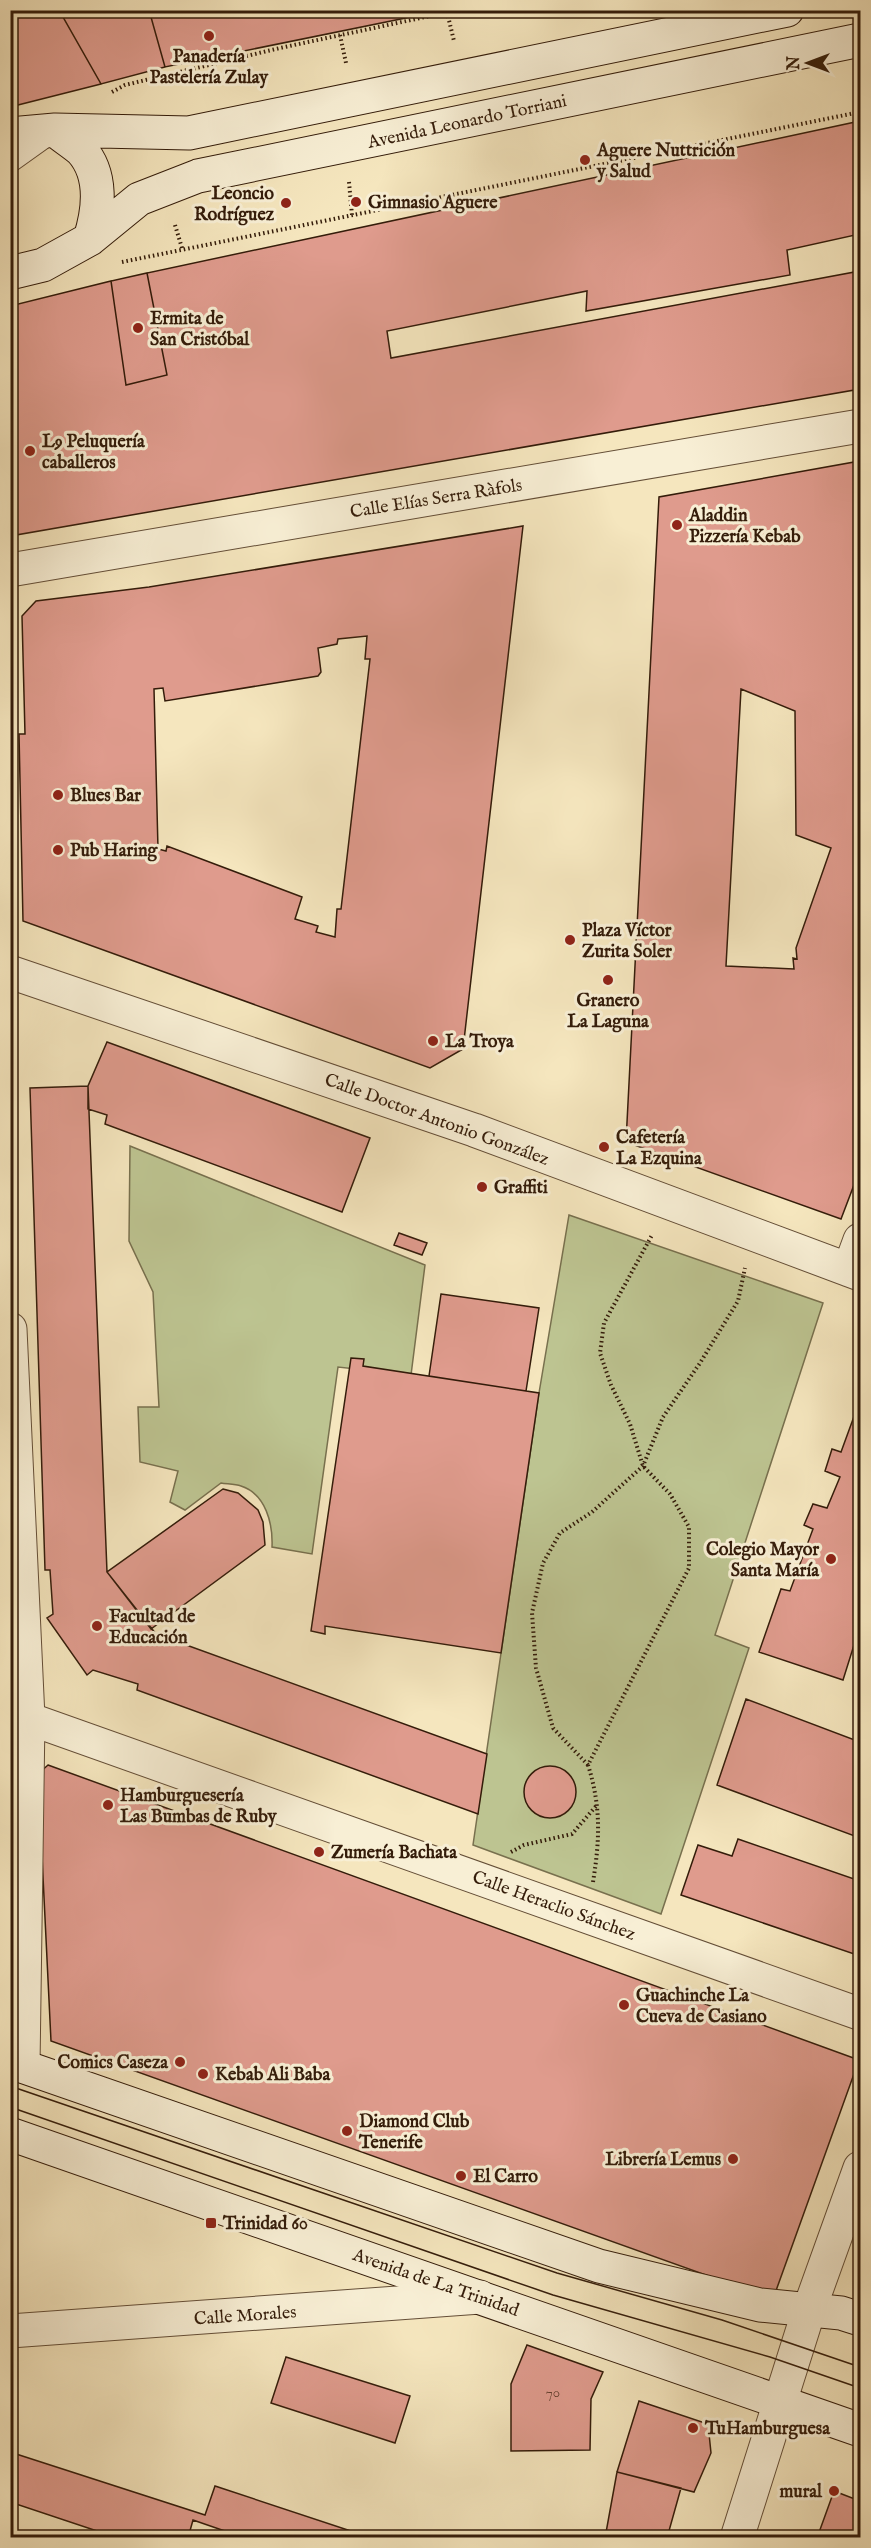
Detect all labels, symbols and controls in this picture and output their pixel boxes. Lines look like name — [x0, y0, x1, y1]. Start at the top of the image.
marker: Panadería Pastelería Zulay — [202, 29, 216, 43]
north arrow — [778, 33, 838, 93]
place label: Panadería Pastelería Zulay — [150, 46, 269, 90]
text: N — [785, 56, 805, 71]
street label: Avenida Leonardo Torriani — [365, 90, 569, 155]
place label: Aguere Nuttrición y Salud — [596, 140, 736, 184]
marker: Aguere Nuttrición y Salud — [578, 153, 592, 167]
place label: Leoncio Rodríguez — [194, 183, 275, 227]
place label: Gimnasio Aguere — [368, 192, 498, 215]
marker: Gimnasio Aguere — [349, 195, 363, 209]
marker: Leoncio Rodríguez — [279, 196, 293, 210]
place label: Ermita de San Cristóbal — [150, 308, 250, 352]
marker: Ermita de San Cristóbal — [131, 321, 145, 335]
place label: L9 Peluquería caballeros — [42, 431, 146, 475]
marker: L9 Peluquería caballeros — [23, 444, 37, 458]
street label: Calle Elías Serra Ràfols — [349, 475, 524, 524]
place label: Aladdin Pizzería Kebab — [688, 505, 801, 549]
marker: Aladdin Pizzería Kebab — [670, 518, 684, 532]
place label: Blues Bar — [70, 785, 141, 808]
marker: Blues Bar — [51, 788, 65, 802]
place label: Pub Haring — [70, 840, 159, 863]
marker: Pub Haring — [51, 843, 65, 857]
place label: Plaza Víctor Zurita Soler — [582, 920, 672, 964]
marker: Plaza Víctor Zurita Soler — [563, 933, 577, 947]
marker: Granero La Laguna — [601, 973, 615, 987]
place label: Granero La Laguna — [567, 990, 650, 1034]
place label: La Troya — [445, 1031, 515, 1054]
marker: La Troya — [426, 1034, 440, 1048]
street label: Calle Doctor Antonio González — [321, 1069, 552, 1172]
place label: Cafetería La Ezquina — [616, 1127, 703, 1171]
marker: Cafetería La Ezquina — [597, 1140, 611, 1154]
place label: Graffiti — [494, 1177, 548, 1200]
marker: Graffiti — [475, 1180, 489, 1194]
place label: Colegio Mayor Santa María — [706, 1539, 820, 1583]
marker: Colegio Mayor Santa María — [824, 1552, 838, 1566]
place label: Facultad de Educación — [109, 1606, 196, 1650]
marker: Facultad de Educación — [90, 1619, 104, 1633]
place label: Hamburguesería Las Bumbas de Ruby — [120, 1785, 278, 1829]
marker: Hamburguesería Las Bumbas de Ruby — [101, 1798, 115, 1812]
place label: Zumería Bachata — [331, 1842, 458, 1865]
marker: Zumería Bachata — [312, 1845, 326, 1859]
street label: Calle Heraclio Sánchez — [469, 1866, 638, 1947]
place label: Guachinche La Cueva de Casiano — [636, 1985, 767, 2029]
marker: Guachinche La Cueva de Casiano — [617, 1998, 631, 2012]
place label: Comics Caseza — [57, 2052, 169, 2075]
marker: Comics Caseza — [173, 2055, 187, 2069]
place label: Kebab Ali Baba — [215, 2064, 331, 2087]
marker: Kebab Ali Baba — [196, 2067, 210, 2081]
place label: Diamond Club Tenerife — [358, 2111, 470, 2155]
marker: Diamond Club Tenerife — [340, 2124, 354, 2138]
place label: Librería Lemus — [605, 2149, 722, 2172]
marker: Librería Lemus — [726, 2152, 740, 2166]
place label: El Carro — [473, 2166, 538, 2189]
marker: El Carro — [454, 2169, 468, 2183]
place label: Trinidad 60 — [222, 2213, 308, 2236]
marker: Trinidad 60 — [204, 2216, 218, 2230]
street label: Avenida de La Trinidad — [348, 2244, 522, 2323]
street label: Calle Morales — [193, 2301, 297, 2332]
house number: 70 — [546, 2383, 560, 2402]
place label: TuHamburguesa — [704, 2418, 831, 2441]
marker: TuHamburguesa — [686, 2421, 700, 2435]
place label: mural — [780, 2481, 823, 2504]
marker: mural — [827, 2484, 841, 2498]

